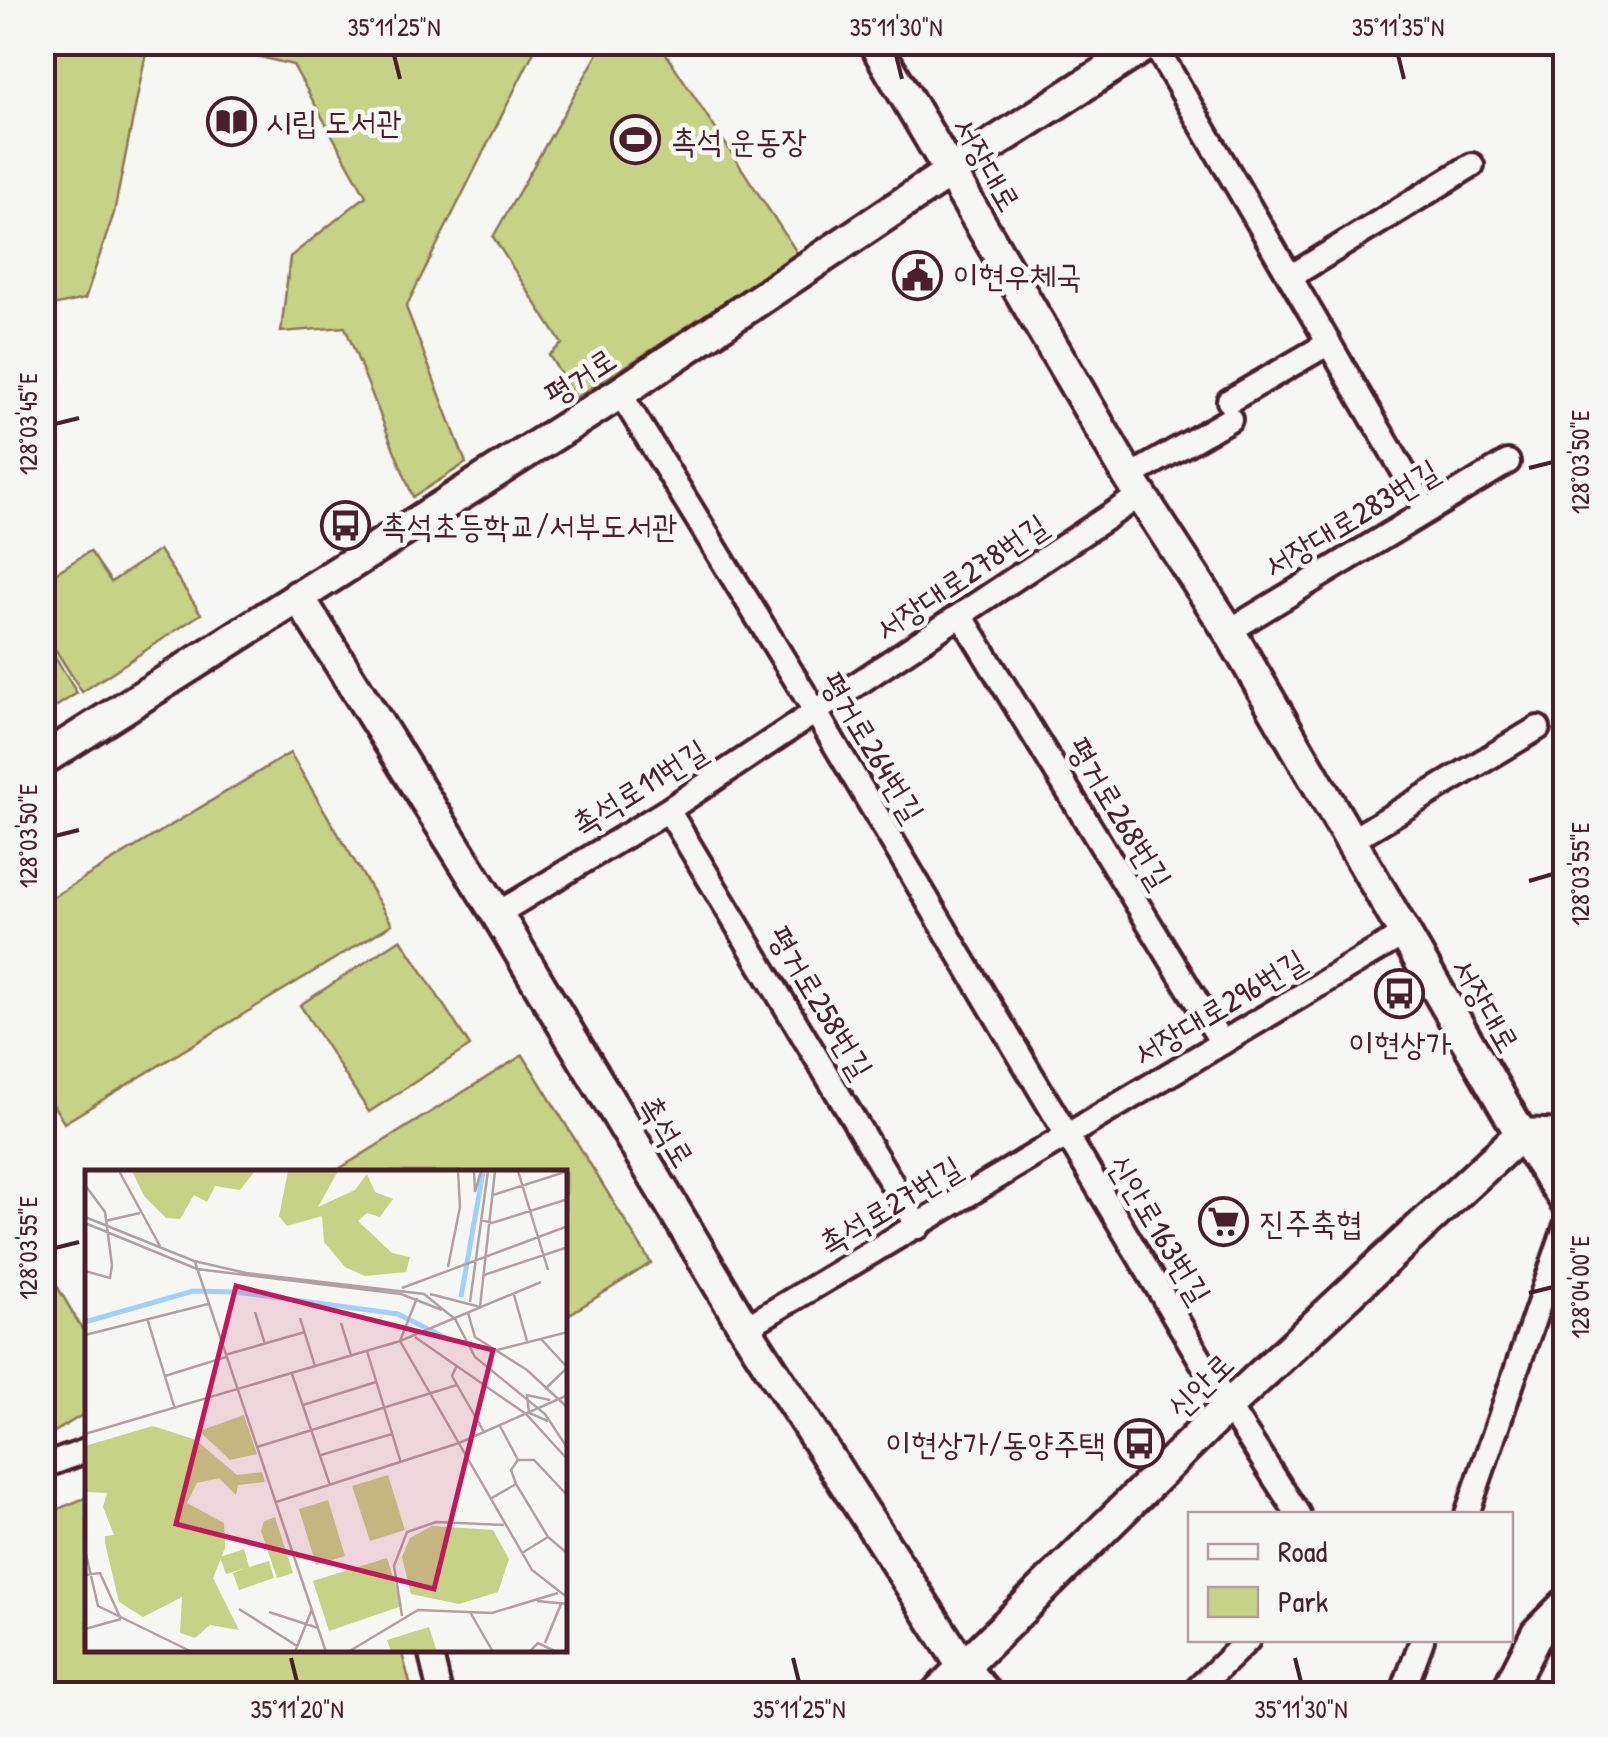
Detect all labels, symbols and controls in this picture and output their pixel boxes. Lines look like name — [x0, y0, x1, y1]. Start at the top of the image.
text: 35°11'25"N — [348, 10, 440, 44]
text: 35°11'30"N — [849, 10, 943, 44]
text: 35°11'35"N — [1352, 10, 1444, 44]
library icon: 시립 도서관 — [205, 95, 257, 147]
place label: 시립 도서관 — [266, 100, 402, 143]
street label: 서장대로 — [943, 109, 1031, 219]
sports icon: 촉석 운동장 — [610, 114, 662, 166]
place label: 촉석 운동장 — [671, 119, 807, 162]
public building icon: 이현우체국 — [892, 249, 944, 301]
place label: 이현우체국 — [953, 254, 1082, 297]
street label: 평거로 — [536, 337, 624, 415]
text: 128°03'45"E — [11, 373, 45, 475]
text: 128°03'50"E — [1563, 410, 1597, 514]
street label: 서장대로283번길 — [1255, 449, 1447, 587]
bus stop icon: 촉석초등학교/서부도서관 — [320, 499, 372, 551]
street label: 서장대로278번길 — [866, 503, 1056, 651]
place label: 촉석초등학교/서부도서관 — [381, 504, 678, 547]
street label: 평거로264번길 — [811, 664, 935, 830]
street label: 촉석로11번길 — [563, 728, 715, 846]
street label: 평거로268번길 — [1058, 729, 1182, 897]
text: 128°03'50"E — [11, 784, 45, 888]
text: 128°03'55"E — [1563, 822, 1597, 926]
street label: 평거로258번길 — [759, 918, 883, 1086]
street label: 서장대로296번길 — [1125, 939, 1313, 1075]
street label: 서장대로 — [1442, 950, 1530, 1060]
bus stop icon: 이현상가 — [1374, 967, 1426, 1019]
place label: 이현상가 — [1349, 1022, 1452, 1065]
street label: 촉석로 — [629, 1087, 705, 1175]
street label: 촉석로27번길 — [811, 1145, 969, 1265]
street label: 신안로163번길 — [1098, 1146, 1222, 1312]
inset map — [85, 1170, 568, 1652]
text: 128°03'55"E — [11, 1196, 45, 1300]
supermarket icon: 진주축협 — [1198, 1196, 1250, 1248]
place label: 진주축협 — [1259, 1201, 1362, 1244]
text: 128°04'00"E — [1563, 1235, 1597, 1339]
street label: 신안로 — [1157, 1343, 1243, 1427]
bus stop icon: 이현상가/동양주택 — [1114, 1417, 1166, 1469]
place label: 이현상가/동양주택 — [885, 1422, 1105, 1465]
legend — [1188, 1512, 1513, 1642]
text: Road — [1278, 1531, 1327, 1571]
text: Park — [1278, 1581, 1328, 1621]
text: 35°11'20"N — [250, 1692, 344, 1726]
text: 35°11'25"N — [753, 1692, 845, 1726]
text: 35°11'30"N — [1254, 1692, 1348, 1726]

